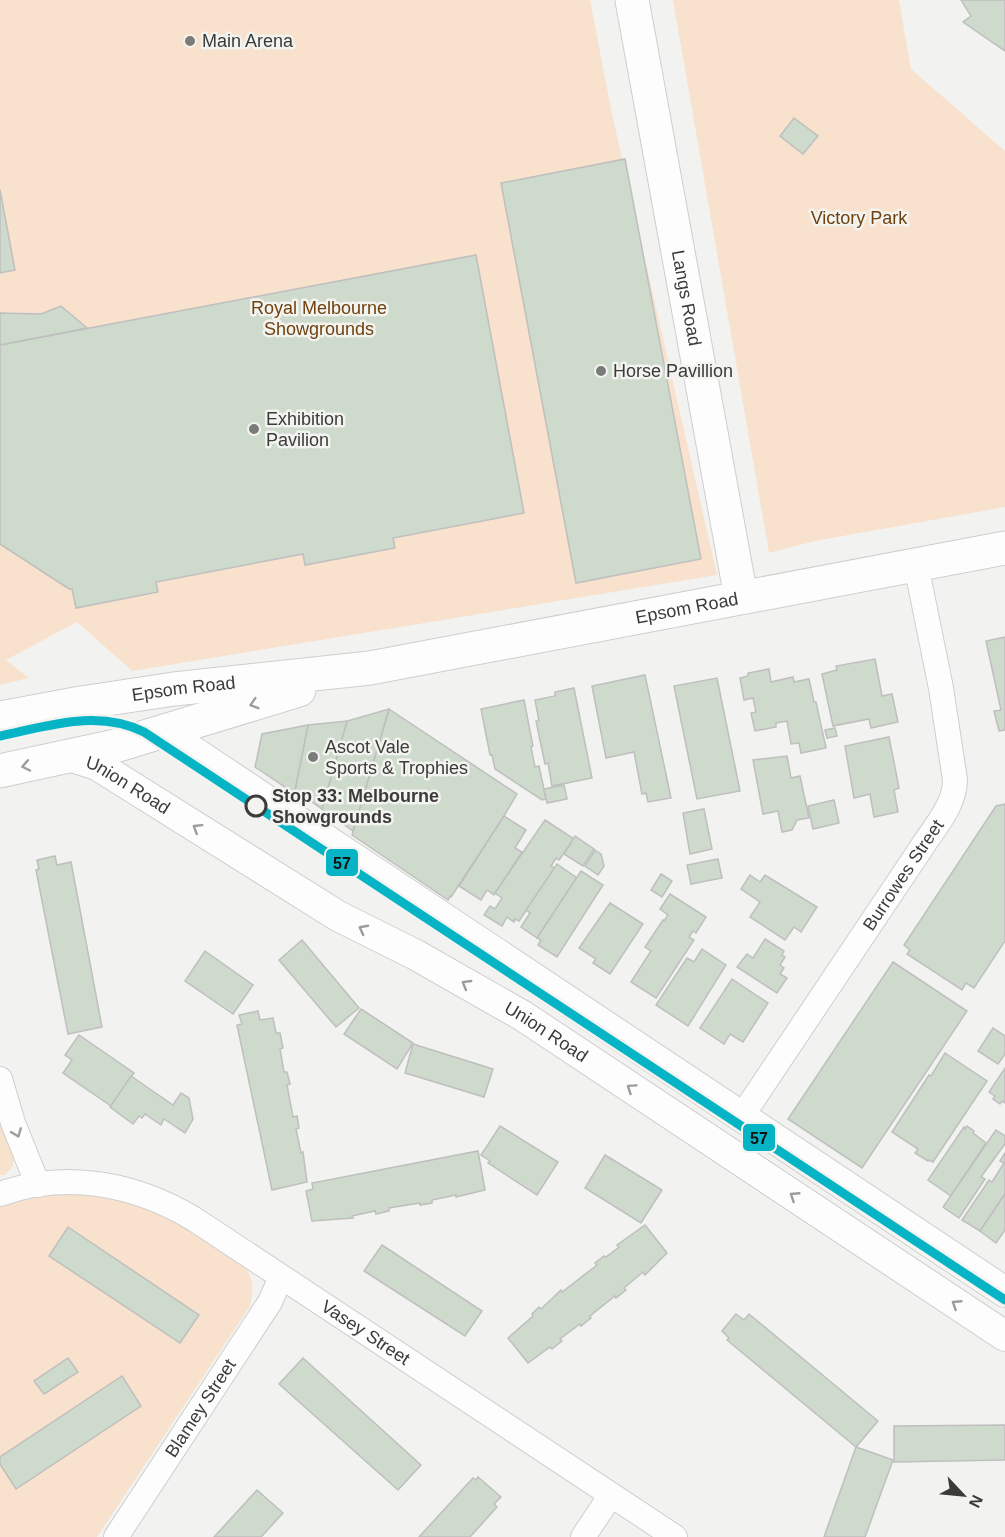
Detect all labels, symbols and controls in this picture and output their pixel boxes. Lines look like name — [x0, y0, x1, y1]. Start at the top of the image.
place label: Main Arena — [202, 31, 294, 51]
marker: Main Arena — [183, 34, 197, 48]
park label: Victory Park — [811, 208, 908, 228]
street label: Langs Road — [668, 249, 705, 348]
park label: Royal Melbourne Showgrounds — [251, 298, 387, 339]
place label: Horse Pavillion — [613, 361, 733, 381]
marker: Horse Pavillion — [594, 364, 608, 378]
place label: Exhibition Pavilion — [266, 409, 344, 450]
marker: Exhibition Pavilion — [247, 422, 261, 436]
street label: Epsom Road — [634, 589, 740, 628]
street label: Epsom Road — [131, 672, 236, 705]
one-way arrow — [249, 697, 260, 709]
place label: Ascot Vale Sports & Trophies — [325, 737, 468, 778]
marker: Ascot Vale Sports & Trophies — [306, 750, 320, 764]
street label: Union Road — [84, 752, 174, 818]
one-way arrow — [21, 759, 31, 772]
place label: Stop 33: Melbourne Showgrounds — [272, 786, 439, 827]
marker: Stop 33: Melbourne Showgrounds — [245, 795, 267, 817]
street label: Burrowes Street — [859, 816, 948, 934]
one-way arrow — [193, 823, 203, 835]
line badge: 57 — [325, 848, 359, 877]
text: 57 — [333, 855, 351, 872]
one-way arrow — [359, 925, 370, 936]
one-way arrow — [462, 980, 473, 991]
street label: Union Road — [501, 998, 591, 1066]
one-way arrow — [627, 1084, 637, 1096]
line badge: 57 — [742, 1123, 776, 1152]
one-way arrow — [9, 1127, 22, 1137]
text: 57 — [750, 1130, 768, 1147]
one-way arrow — [789, 1193, 800, 1204]
street label: Vasey Street — [318, 1296, 414, 1369]
one-way arrow — [952, 1300, 963, 1311]
street label: Blamey Street — [161, 1355, 240, 1461]
north arrow — [933, 1465, 993, 1525]
text: N — [966, 1492, 986, 1510]

